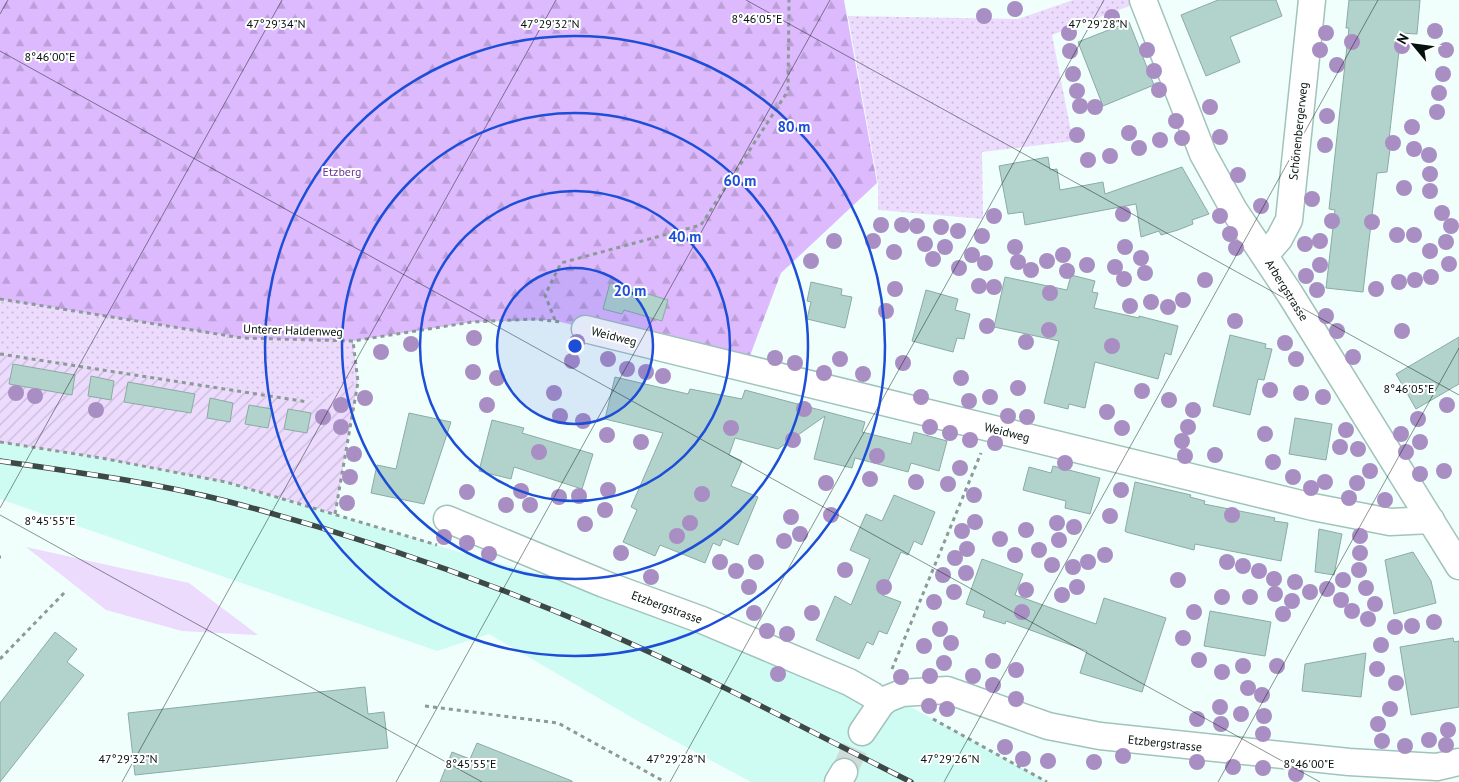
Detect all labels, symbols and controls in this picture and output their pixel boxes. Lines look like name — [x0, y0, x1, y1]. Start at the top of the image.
text: 8°46'05"E — [732, 11, 782, 26]
text: 47°29'34"N — [246, 16, 306, 31]
text: 47°29'32"N — [520, 16, 580, 31]
text: 47°29'28"N — [1068, 16, 1128, 31]
north arrow — [1389, 20, 1439, 70]
text: N — [1393, 30, 1413, 47]
text: 8°46'00"E — [25, 49, 75, 64]
street label: Schönenbergerweg — [1285, 81, 1311, 181]
text: 80 m — [778, 117, 810, 136]
park label: Etzberg — [323, 164, 361, 179]
text: 60 m — [724, 171, 756, 190]
text: 40 m — [669, 227, 701, 246]
street label: Arbergstrasse — [1262, 257, 1312, 323]
text: 20 m — [614, 281, 646, 300]
street label: Unterer Haldenweg — [243, 321, 343, 339]
street label: Weidweg — [590, 323, 638, 349]
centre of rings — [566, 337, 584, 355]
text: 8°46'05"E — [1384, 381, 1434, 396]
street label: Weidweg — [983, 419, 1031, 445]
text: 8°45'55"E — [25, 513, 75, 528]
street label: Etzbergstrasse — [630, 587, 704, 627]
street label: Etzbergstrasse — [1127, 732, 1203, 754]
text: 47°29'32"N — [98, 751, 158, 766]
text: 47°29'28"N — [646, 751, 706, 766]
text: 47°29'26"N — [920, 751, 980, 766]
text: 8°45'55"E — [446, 756, 496, 771]
text: 8°46'00"E — [1284, 756, 1334, 771]

